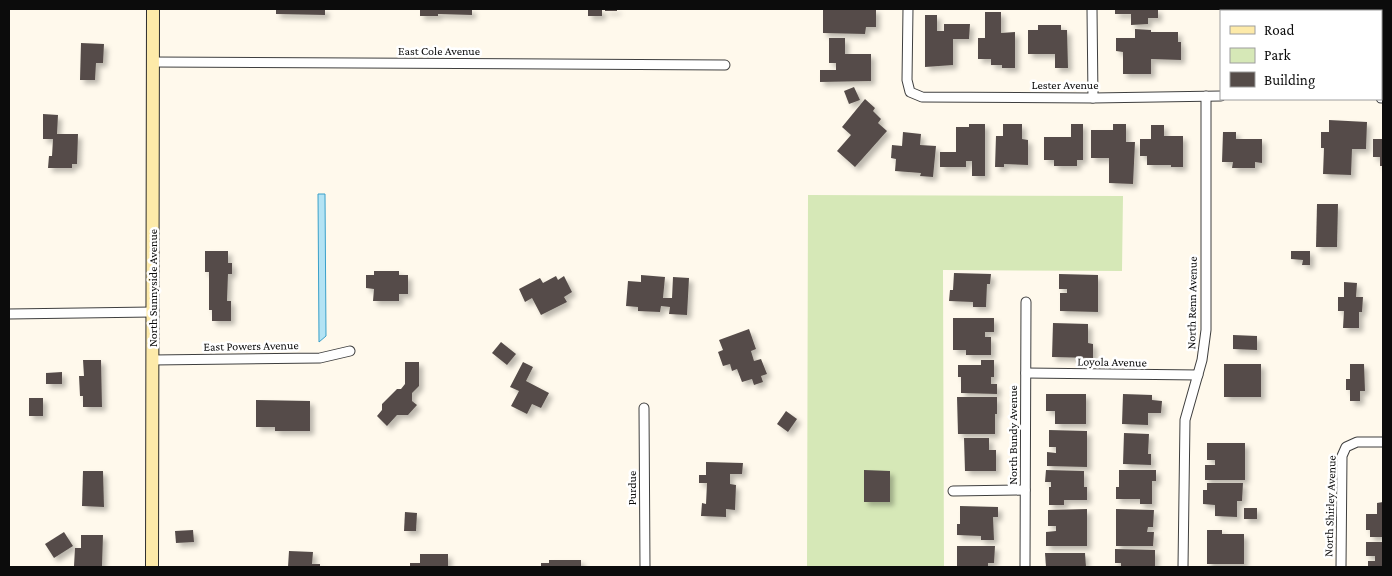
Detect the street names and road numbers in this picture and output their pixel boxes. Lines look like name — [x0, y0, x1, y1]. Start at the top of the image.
street label: East Cole Avenue — [398, 44, 480, 58]
street label: Lester Avenue — [1032, 78, 1099, 92]
street label: North Sunnyside Avenue — [146, 229, 160, 347]
street label: North Renn Avenue — [1184, 256, 1200, 350]
street label: East Powers Avenue — [203, 338, 299, 354]
street label: Loyola Avenue — [1077, 354, 1147, 370]
street label: North Bundy Avenue — [1006, 385, 1020, 485]
street label: North Shirley Avenue — [1321, 455, 1339, 557]
street label: Purdue — [625, 471, 639, 505]

